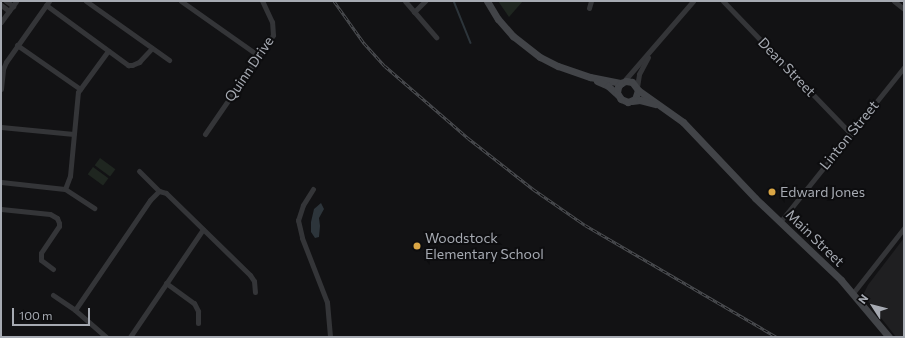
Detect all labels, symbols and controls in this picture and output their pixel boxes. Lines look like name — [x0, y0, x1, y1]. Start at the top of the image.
street label: Quinn Drive — [221, 33, 277, 105]
street label: Dean Street — [755, 34, 819, 100]
street label: Linton Street — [816, 97, 882, 173]
place label: Edward Jones — [780, 184, 865, 200]
marker: Edward Jones — [767, 187, 777, 197]
street label: Main Street — [782, 206, 848, 270]
place label: Woodstock Elementary School — [425, 230, 544, 262]
marker: Woodstock Elementary School — [412, 241, 422, 251]
north arrow — [853, 286, 893, 326]
text: N — [855, 291, 871, 306]
scale bar — [14, 300, 92, 326]
text: 100 m — [19, 308, 53, 322]

